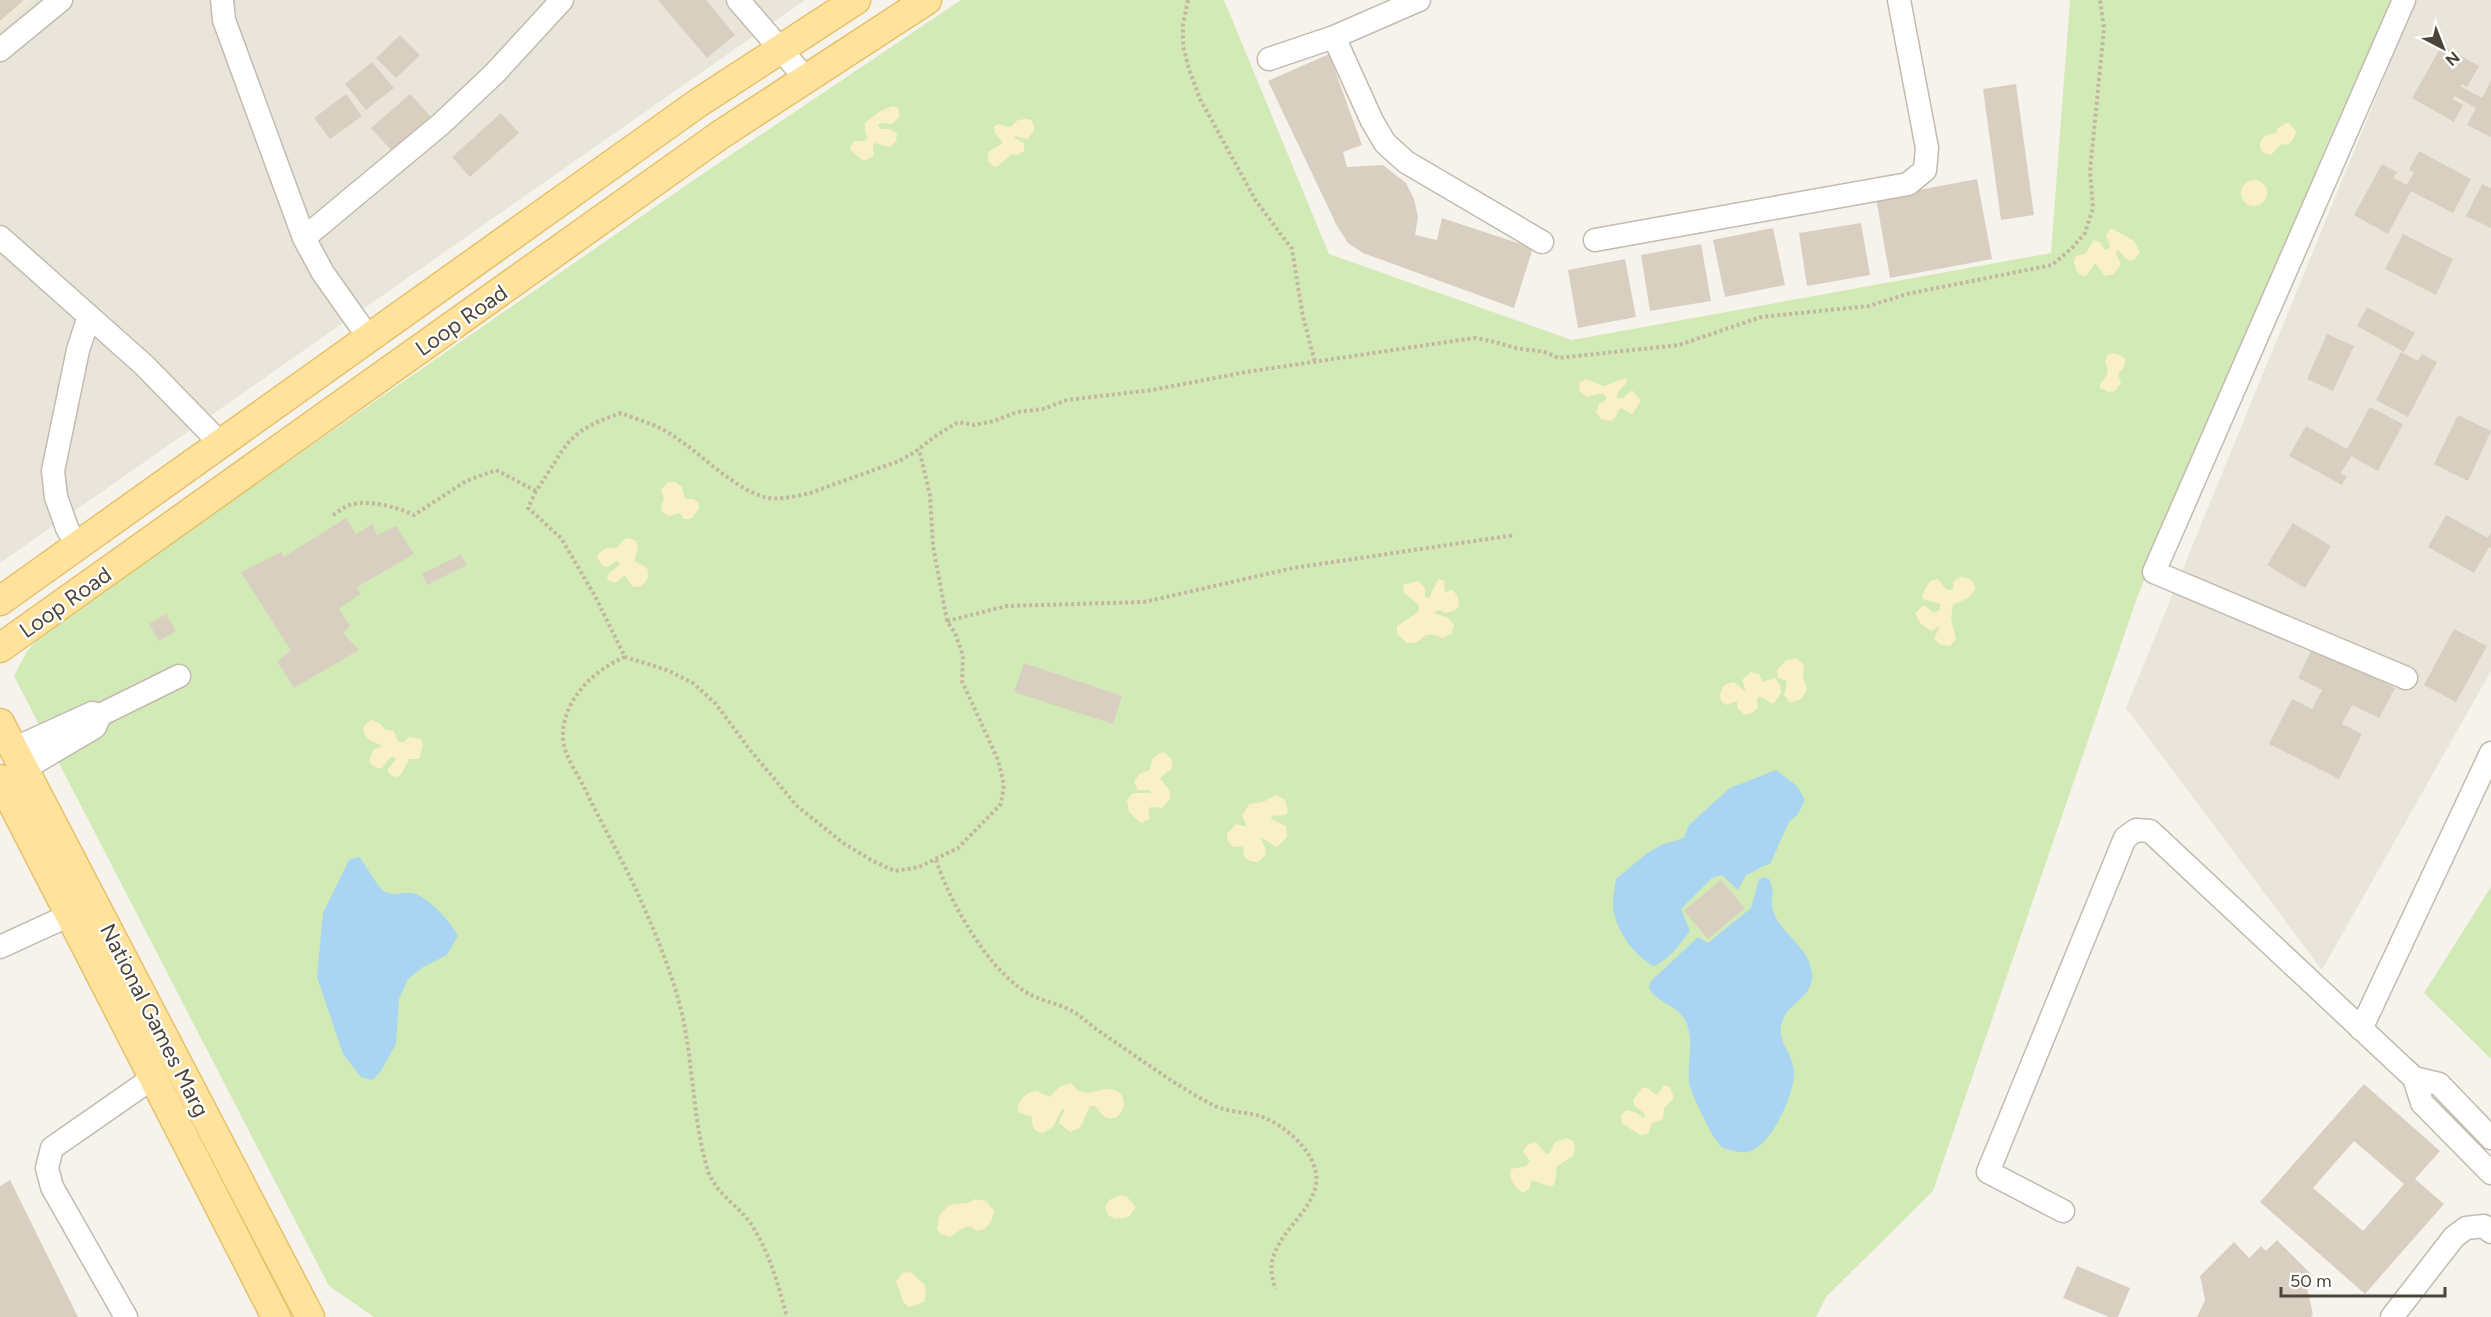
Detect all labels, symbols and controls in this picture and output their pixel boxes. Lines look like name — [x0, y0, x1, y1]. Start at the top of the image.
north arrow — [2413, 18, 2473, 78]
text: N — [2442, 48, 2464, 70]
street label: Loop Road — [410, 279, 512, 362]
street label: Loop Road — [14, 561, 116, 644]
street label: National Games Marg — [94, 919, 215, 1121]
scale bar — [2281, 1260, 2444, 1298]
text: 50 m — [2290, 1270, 2332, 1292]

